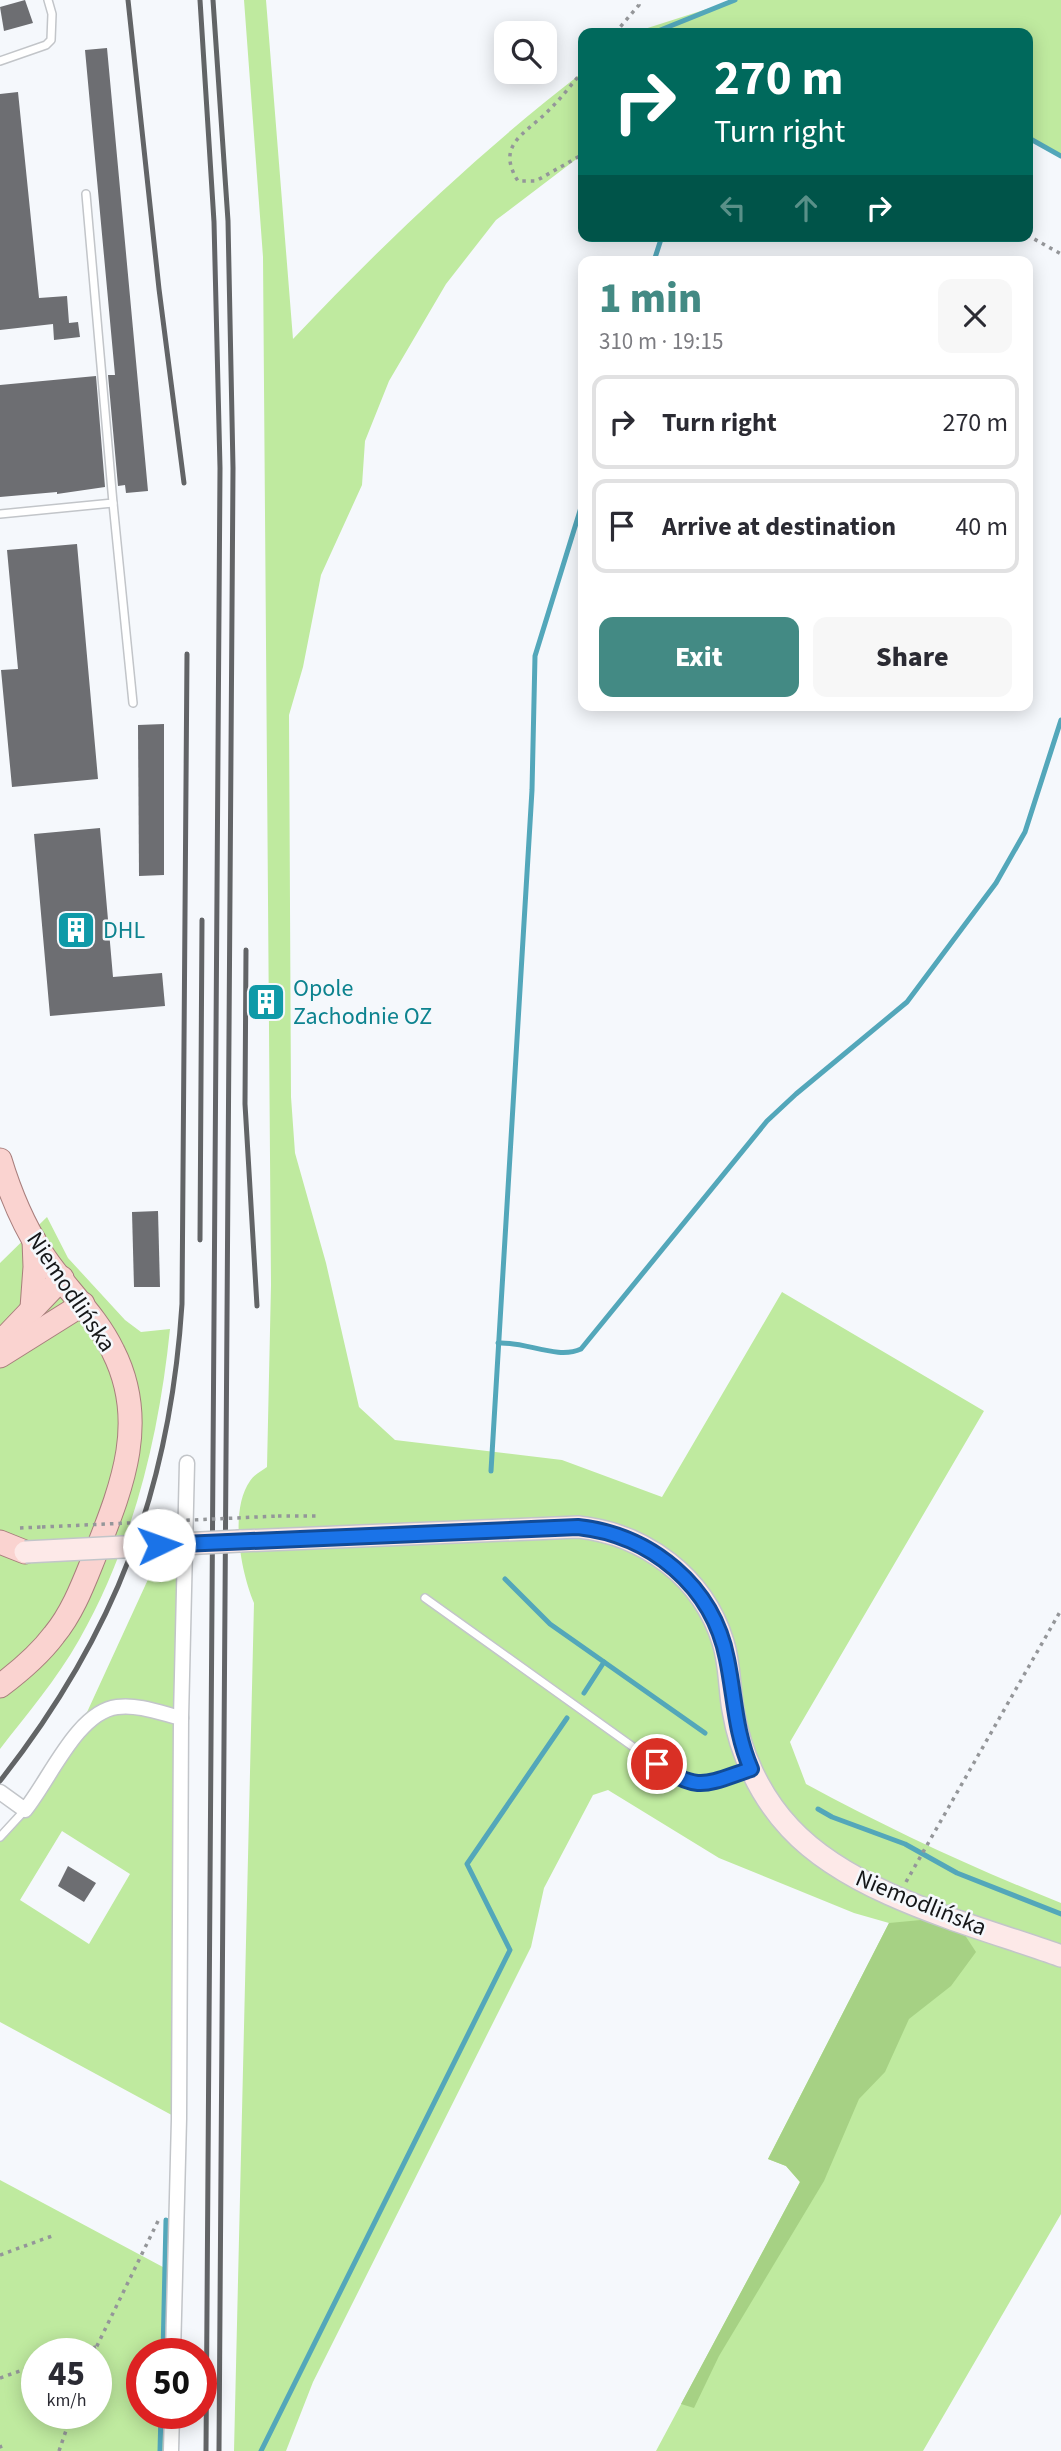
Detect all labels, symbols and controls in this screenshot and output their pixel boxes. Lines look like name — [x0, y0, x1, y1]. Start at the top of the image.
map controls — [494, 21, 557, 84]
button: search — [494, 21, 557, 84]
text: 270 m — [714, 44, 843, 114]
icon: right — [599, 56, 690, 147]
text: Turn right — [714, 109, 845, 155]
icon: left — [714, 189, 752, 227]
icon: ahead — [787, 189, 825, 227]
icon: right — [860, 189, 898, 227]
text: 1 min — [599, 269, 702, 329]
button: close — [938, 279, 1012, 353]
text: 310 m · 19:15 — [599, 325, 723, 358]
icon: right — [603, 403, 641, 441]
text: Turn right — [662, 404, 777, 441]
text: 270 m — [942, 404, 1008, 441]
icon: arrive — [603, 507, 641, 545]
text: Arrive at destination — [662, 508, 896, 545]
text: 40 m — [955, 508, 1008, 545]
button: Exit — [599, 617, 799, 697]
button: Share — [813, 617, 1012, 697]
building icon: DHL — [55, 909, 97, 951]
place label: DHL — [103, 913, 145, 948]
place label: Opole Zachodnie OZ — [293, 971, 432, 1034]
building icon: Opole Zachodnie OZ — [245, 981, 287, 1023]
street label: Niemodlińska — [18, 1225, 124, 1359]
position arrow — [122, 1508, 196, 1582]
pin — [627, 1734, 687, 1794]
icon: arrive — [638, 1745, 676, 1783]
street label: Niemodlińska — [850, 1861, 992, 1945]
speed limit sign: 50 — [126, 2338, 217, 2429]
text: 45 — [48, 2349, 85, 2399]
text: km/h — [47, 2388, 86, 2413]

